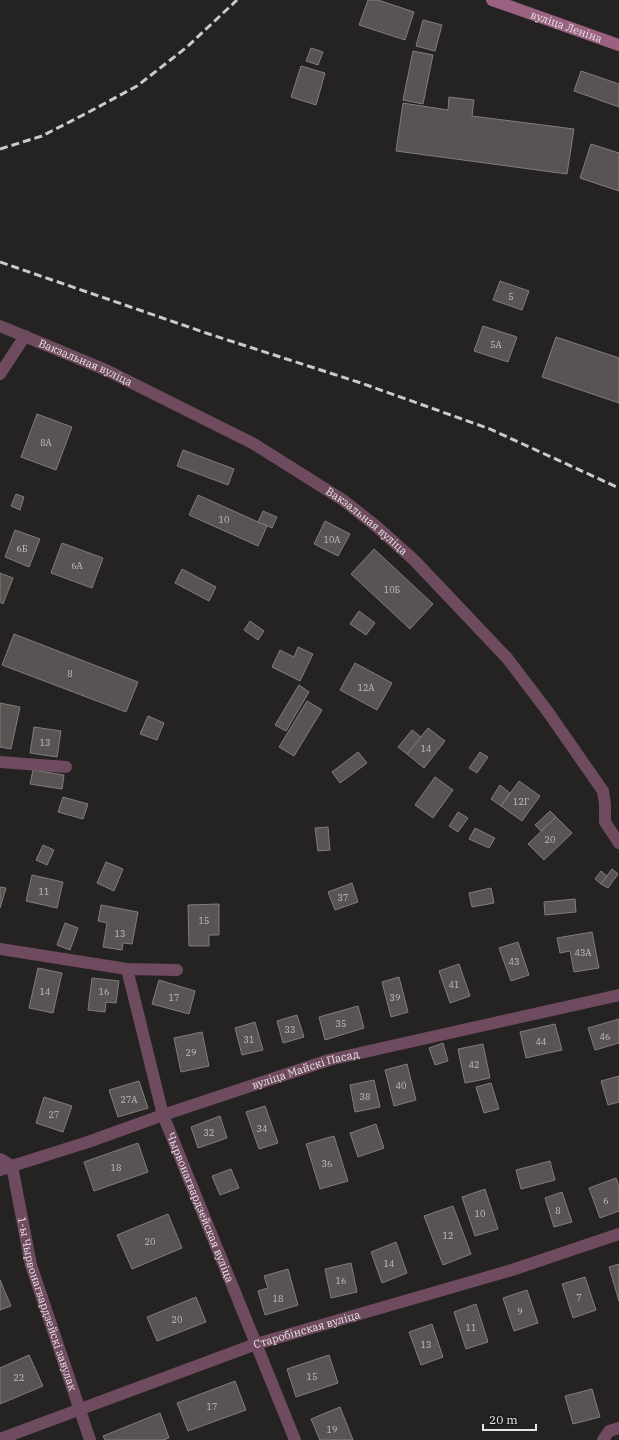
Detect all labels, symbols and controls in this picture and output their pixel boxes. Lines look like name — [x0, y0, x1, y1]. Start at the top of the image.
street label: вуліца Леніна — [529, 7, 604, 45]
house number: 5 — [508, 291, 514, 302]
street label: Вакзальная вуліца — [37, 336, 135, 389]
house number: 5А — [490, 339, 503, 350]
house number: 8А — [40, 437, 53, 448]
street label: Вакзальная вуліца — [323, 484, 411, 558]
house number: 10 — [219, 514, 229, 525]
house number: 10А — [324, 534, 341, 545]
house number: 6Б — [17, 543, 28, 554]
house number: 6А — [71, 560, 84, 571]
house number: 10Б — [384, 584, 401, 595]
house number: 8 — [67, 668, 73, 679]
house number: 12А — [358, 682, 375, 693]
house number: 13 — [40, 737, 50, 748]
house number: 14 — [421, 743, 431, 754]
house number: 12Г — [513, 796, 529, 807]
house number: 20 — [545, 834, 555, 845]
house number: 11 — [39, 886, 49, 897]
house number: 37 — [338, 892, 348, 903]
house number: 15 — [199, 915, 209, 926]
house number: 13 — [115, 928, 125, 939]
house number: 43А — [575, 947, 592, 958]
house number: 43 — [509, 956, 519, 967]
house number: 41 — [449, 979, 459, 990]
house number: 14 — [40, 986, 50, 997]
house number: 16 — [99, 986, 109, 997]
house number: 17 — [169, 992, 179, 1003]
house number: 39 — [390, 992, 400, 1003]
house number: 35 — [336, 1018, 346, 1029]
house number: 33 — [285, 1024, 295, 1035]
house number: 46 — [600, 1031, 610, 1042]
house number: 31 — [244, 1034, 254, 1045]
house number: 44 — [536, 1036, 546, 1047]
street label: вуліца Майскі Пасад — [250, 1046, 361, 1092]
house number: 29 — [186, 1047, 196, 1058]
house number: 42 — [469, 1059, 479, 1070]
house number: 40 — [396, 1080, 406, 1091]
house number: 38 — [360, 1091, 370, 1102]
house number: 27А — [121, 1094, 138, 1105]
house number: 27 — [49, 1109, 59, 1120]
house number: 34 — [257, 1123, 267, 1134]
house number: 32 — [204, 1127, 214, 1138]
street label: Чырвонагвардзейская вуліца — [164, 1130, 237, 1284]
house number: 36 — [322, 1158, 332, 1169]
house number: 18 — [111, 1162, 121, 1173]
house number: 6 — [603, 1195, 609, 1206]
house number: 8 — [555, 1205, 561, 1216]
house number: 10 — [475, 1208, 485, 1219]
street label: 1-ы Чырвонагвардзейскі завулак — [15, 1215, 80, 1393]
house number: 12 — [443, 1230, 453, 1241]
house number: 20 — [145, 1236, 155, 1247]
house number: 14 — [384, 1258, 394, 1269]
house number: 16 — [336, 1275, 346, 1286]
house number: 7 — [576, 1292, 582, 1303]
house number: 18 — [273, 1293, 283, 1304]
house number: 9 — [517, 1306, 523, 1317]
street label: Старобінская вуліца — [252, 1307, 362, 1351]
house number: 20 — [172, 1314, 182, 1325]
house number: 11 — [466, 1322, 476, 1333]
house number: 13 — [421, 1339, 431, 1350]
house number: 15 — [307, 1371, 317, 1382]
house number: 22 — [14, 1372, 24, 1383]
house number: 17 — [207, 1401, 217, 1412]
scale bar — [483, 1406, 536, 1432]
text: 20 m — [489, 1412, 518, 1427]
house number: 19 — [327, 1424, 337, 1435]

